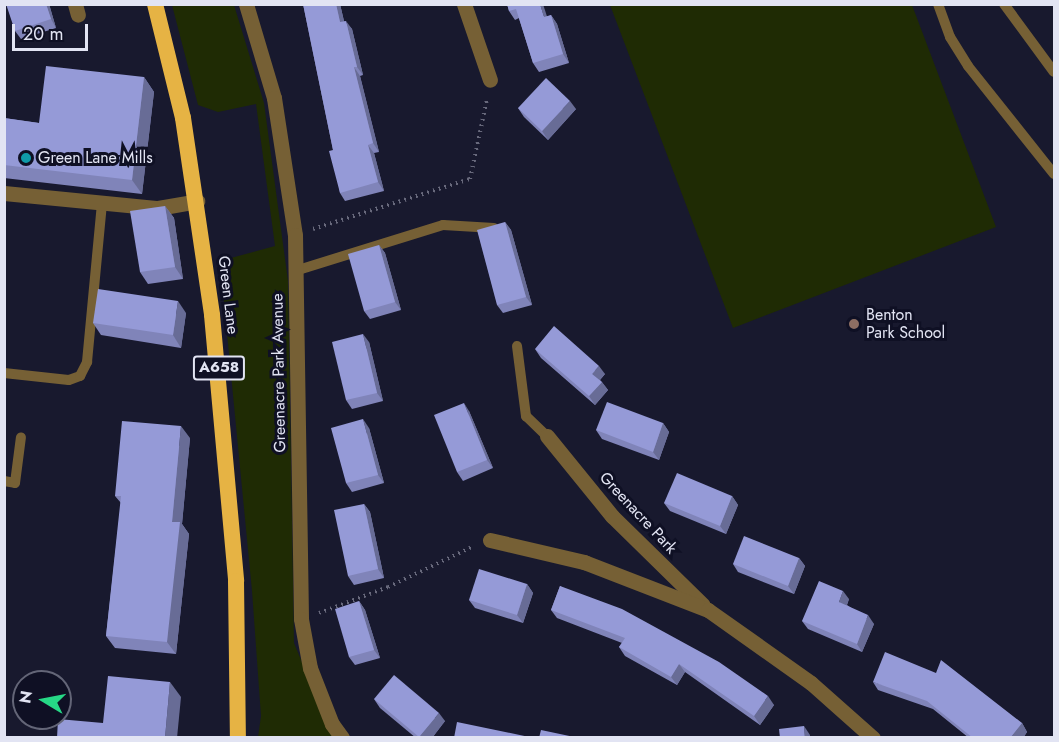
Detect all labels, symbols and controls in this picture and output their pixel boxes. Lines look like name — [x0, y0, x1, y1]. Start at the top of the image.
scale bar — [15, 12, 92, 50]
text: 20 m — [23, 21, 63, 47]
place label: Green Lane Mills — [38, 148, 153, 168]
marker: Green Lane Mills — [19, 151, 33, 165]
street label: Green Lane — [214, 255, 242, 335]
street label: Greenacre Park Avenue — [268, 293, 290, 453]
place label: Benton Park School — [866, 305, 945, 343]
marker: Benton Park School — [847, 317, 861, 331]
road number: A658 — [192, 356, 246, 380]
street label: Greenacre Park — [595, 468, 681, 558]
north arrow — [12, 670, 72, 730]
text: N — [13, 689, 38, 705]

